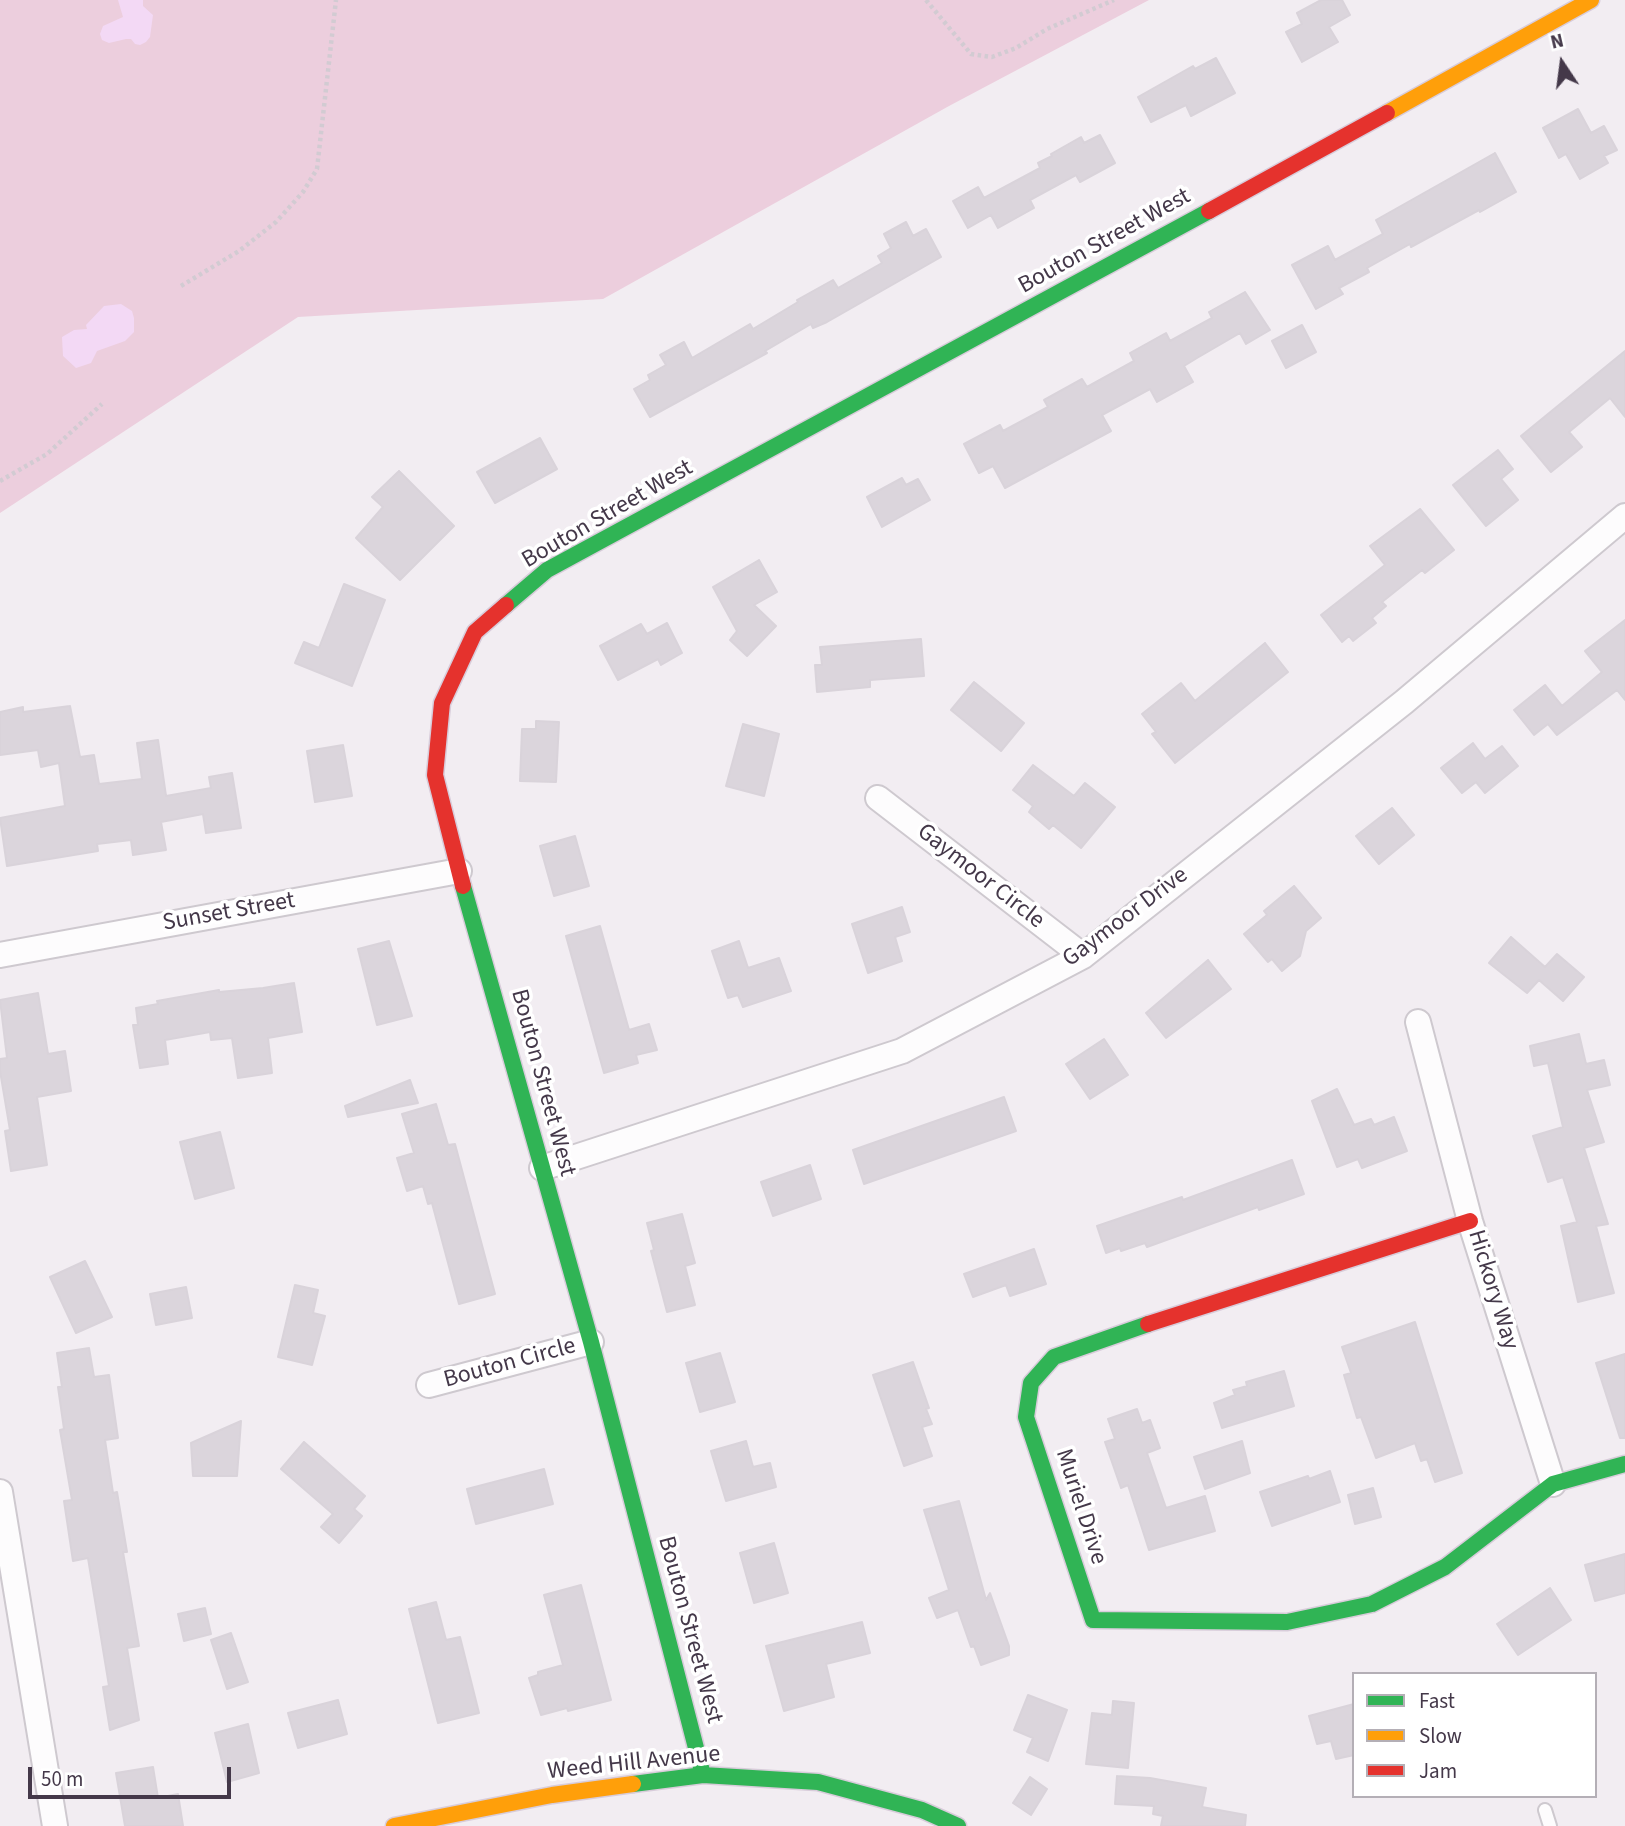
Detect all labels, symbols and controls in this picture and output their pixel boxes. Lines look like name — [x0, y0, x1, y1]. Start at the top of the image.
text: N — [1548, 27, 1566, 57]
north arrow — [1527, 28, 1597, 98]
street label: Bouton Street West — [1014, 183, 1196, 301]
street label: Bouton Street West — [518, 454, 698, 576]
street label: Gaymoor Circle — [911, 818, 1049, 936]
street label: Gaymoor Drive — [1058, 862, 1194, 974]
street label: Sunset Street — [161, 887, 297, 939]
street label: Bouton Street West — [503, 986, 581, 1180]
street label: Hickory Way — [1460, 1227, 1524, 1353]
street label: Bouton Circle — [441, 1333, 579, 1395]
street label: Muriel Drive — [1048, 1446, 1112, 1568]
street label: Bouton Street West — [650, 1533, 728, 1727]
legend — [1352, 1672, 1597, 1798]
text: Fast — [1419, 1686, 1455, 1716]
text: Slow — [1419, 1721, 1462, 1751]
street label: Weed Hill Avenue — [546, 1741, 722, 1787]
scale bar — [32, 1752, 234, 1796]
text: Jam — [1419, 1756, 1457, 1786]
text: 50 m — [41, 1764, 83, 1794]

